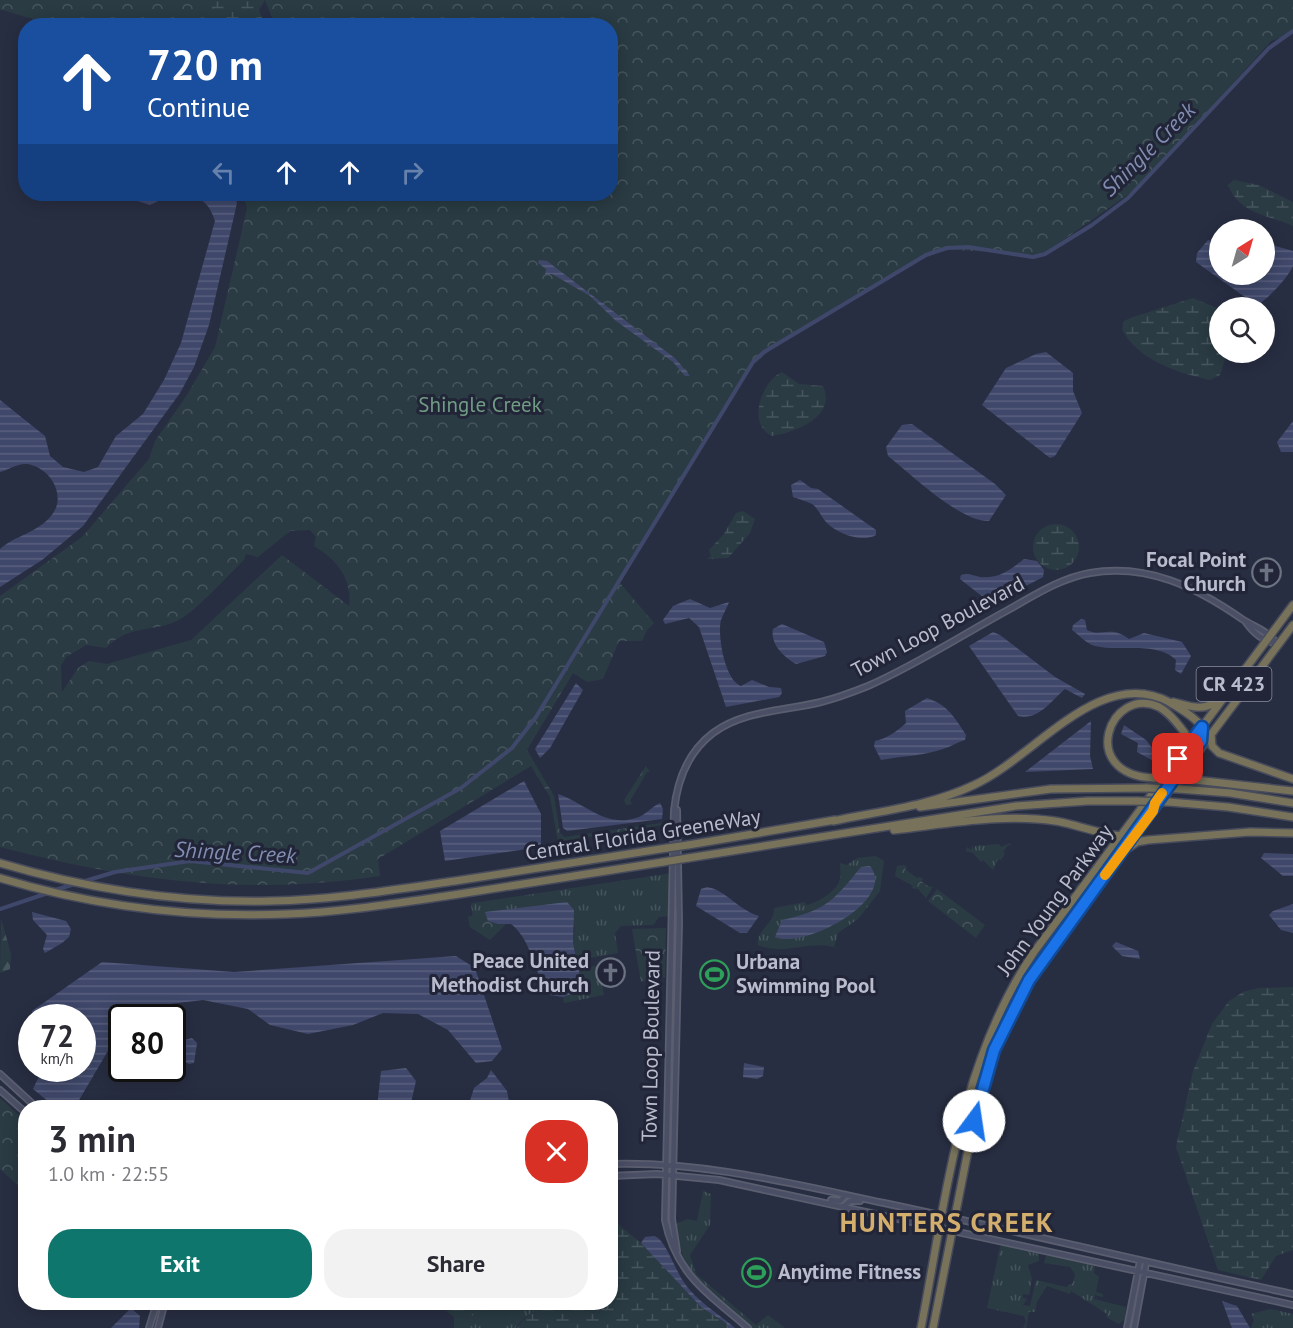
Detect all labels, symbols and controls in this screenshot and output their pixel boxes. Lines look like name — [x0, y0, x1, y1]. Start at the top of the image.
text: 720 m — [147, 37, 263, 92]
icon: ahead — [48, 42, 126, 120]
text: Continue — [147, 90, 250, 124]
water label: Shingle Creek — [1095, 95, 1202, 202]
icon: left — [207, 156, 240, 189]
icon: ahead — [270, 156, 303, 189]
icon: ahead — [333, 156, 366, 189]
icon: right — [396, 156, 429, 189]
north arrow — [1209, 219, 1275, 285]
map controls — [1209, 219, 1275, 363]
button: search — [1209, 297, 1275, 363]
park label: Shingle Creek — [418, 391, 542, 418]
place label: Focal Point Church — [1146, 546, 1247, 597]
church icon: Focal Point Church — [1251, 556, 1283, 588]
street label: Town Loop Boulevard — [847, 570, 1029, 683]
road number: CR 423 — [1196, 667, 1272, 701]
pin — [1152, 733, 1203, 784]
icon: arrive — [1161, 742, 1194, 775]
street label: Central Florida GreeneWay — [523, 803, 763, 866]
street label: John Young Parkway — [990, 819, 1119, 981]
water label: Shingle Creek — [173, 835, 298, 869]
place label: Peace United Methodist Church — [431, 947, 589, 998]
place label: Urbana Swimming Pool — [736, 948, 876, 999]
street label: Town Loop Boulevard — [635, 950, 666, 1142]
church icon: Peace United Methodist Church — [594, 957, 626, 989]
sports icon: Urbana Swimming Pool — [699, 958, 731, 990]
speed limit sign: 80 — [108, 1004, 186, 1082]
text: 72 — [40, 1016, 74, 1055]
text: km/h — [41, 1049, 73, 1068]
position arrow — [942, 1089, 1006, 1153]
text: 3 min — [48, 1115, 136, 1162]
button: close — [525, 1120, 588, 1183]
text: 1.0 km · 22:55 — [48, 1161, 169, 1187]
district label: HUNTERS CREEK — [840, 1205, 1054, 1239]
button: Exit — [48, 1229, 312, 1298]
button: Share — [324, 1229, 588, 1298]
sports icon: Anytime Fitness — [741, 1256, 773, 1288]
place label: Anytime Fitness — [778, 1258, 921, 1285]

